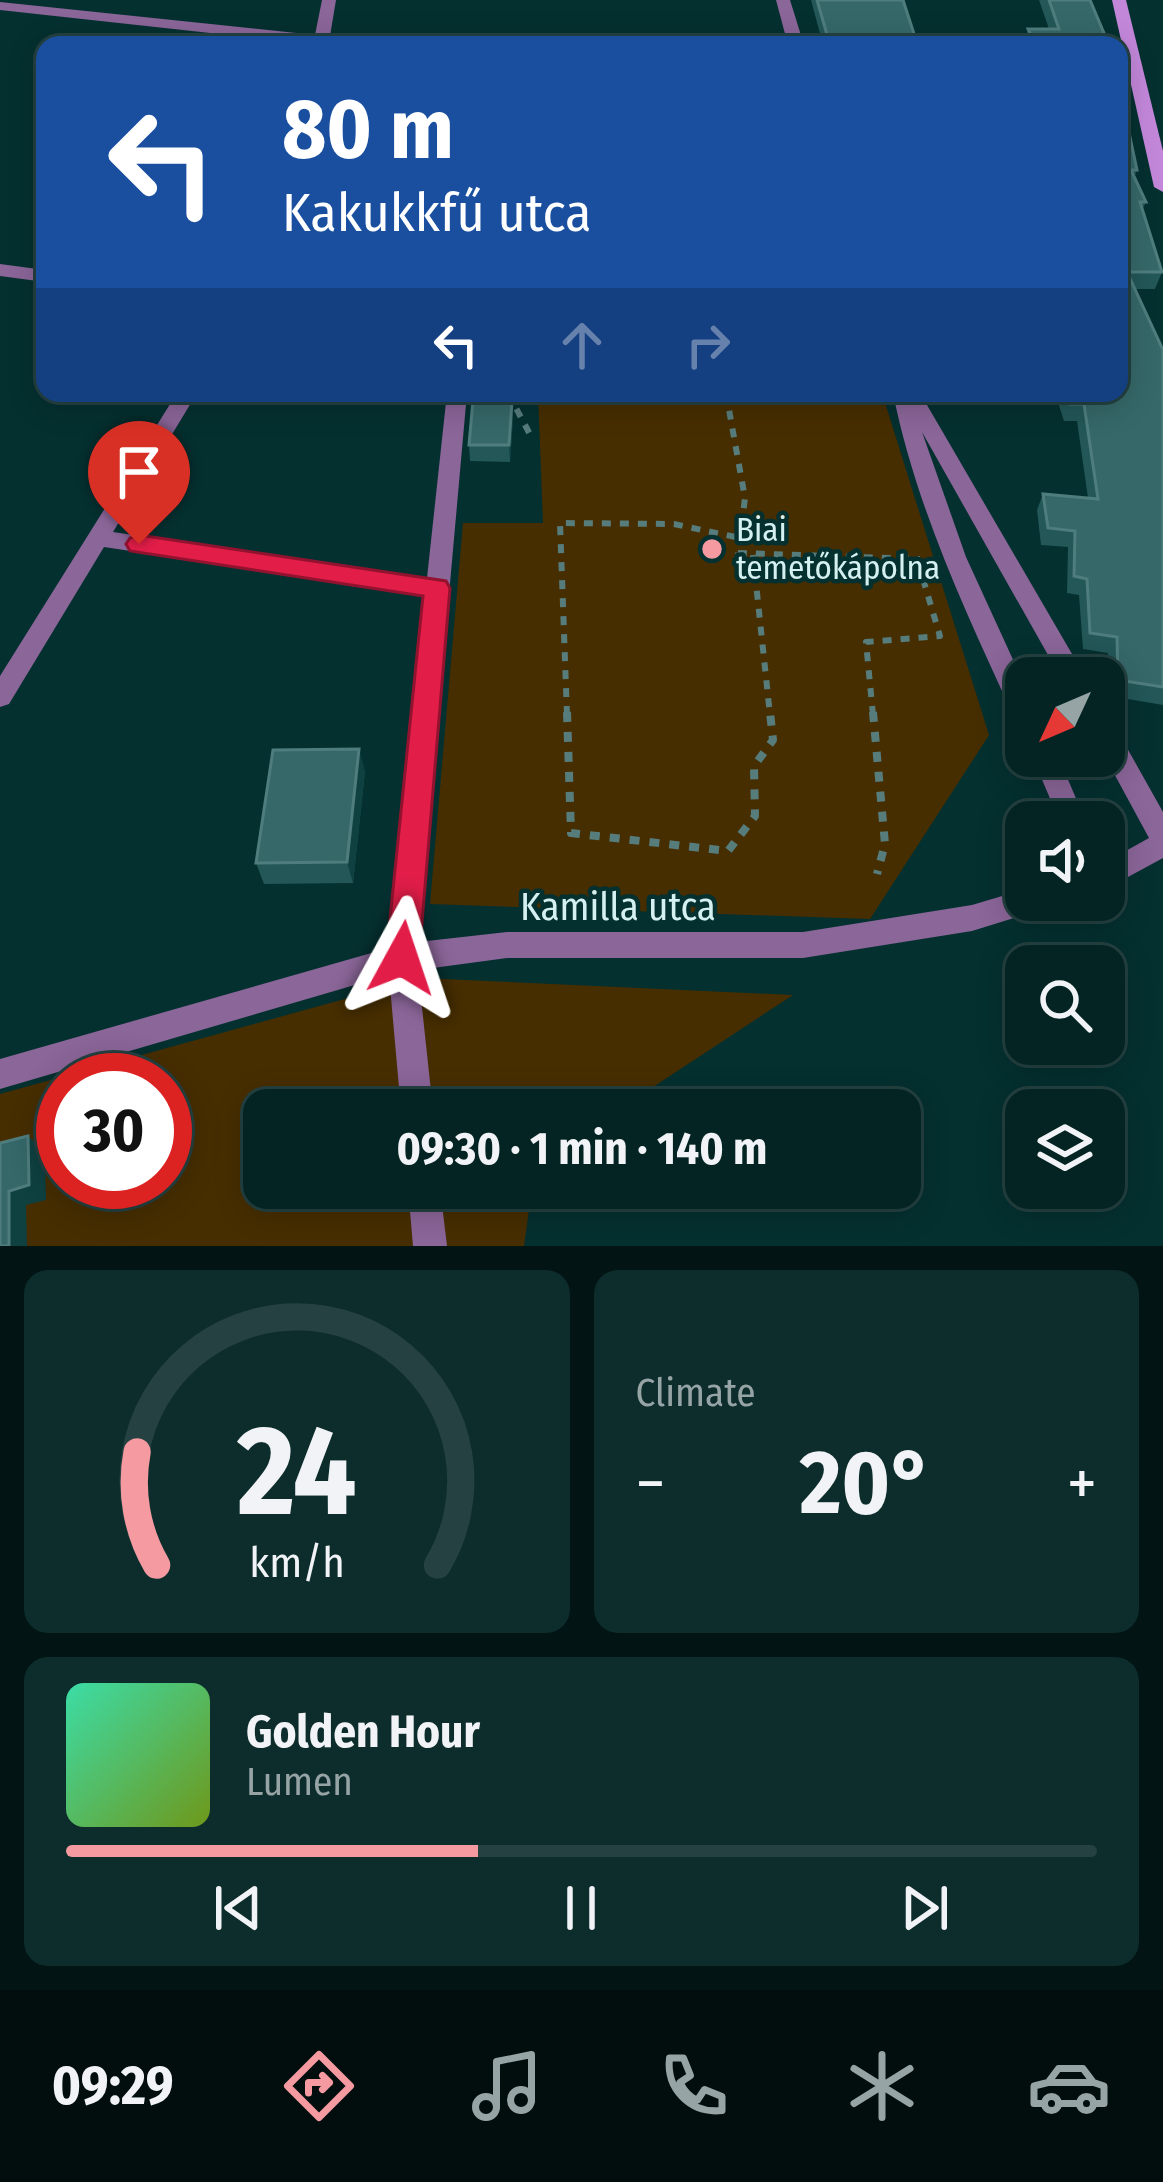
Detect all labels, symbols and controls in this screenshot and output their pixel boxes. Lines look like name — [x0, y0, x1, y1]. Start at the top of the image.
text: 80 m — [282, 79, 454, 180]
icon: left — [84, 84, 240, 240]
text: Kakukkfű utca — [282, 181, 592, 245]
icon: left — [423, 312, 489, 378]
icon: ahead — [549, 312, 615, 378]
icon: right — [675, 312, 741, 378]
pin — [88, 421, 190, 544]
icon: arrive — [106, 439, 172, 505]
place label: Biai temetőkápolna — [736, 510, 940, 588]
marker: Biai temetőkápolna — [699, 536, 725, 562]
north arrow — [1005, 657, 1125, 777]
map controls — [1005, 657, 1125, 1209]
button: sound — [1005, 801, 1125, 921]
street label: Kamilla utca — [520, 884, 716, 930]
position arrow — [339, 895, 465, 1021]
button: search — [1005, 945, 1125, 1065]
speed limit sign: 30 — [36, 1053, 192, 1209]
button: layers — [1005, 1089, 1125, 1209]
text: 09:30 · 1 min · 140 m — [397, 1122, 767, 1176]
text: Climate — [636, 1370, 756, 1416]
text: 24 — [236, 1397, 356, 1547]
text: 20° — [800, 1429, 933, 1537]
text: − — [636, 1444, 665, 1523]
text: + — [1067, 1444, 1097, 1523]
text: km/h — [249, 1536, 345, 1587]
text: Golden Hour — [246, 1705, 480, 1759]
text: Lumen — [246, 1759, 353, 1805]
icon: previous — [205, 1875, 271, 1941]
icon: pause — [548, 1875, 614, 1941]
icon: next — [892, 1875, 958, 1941]
icon: directions — [277, 2044, 361, 2128]
icon: music — [465, 2044, 549, 2128]
icon: phone — [652, 2044, 736, 2128]
icon: climate — [840, 2044, 924, 2128]
icon: car — [1027, 2044, 1111, 2128]
text: 09:29 — [52, 2054, 174, 2118]

